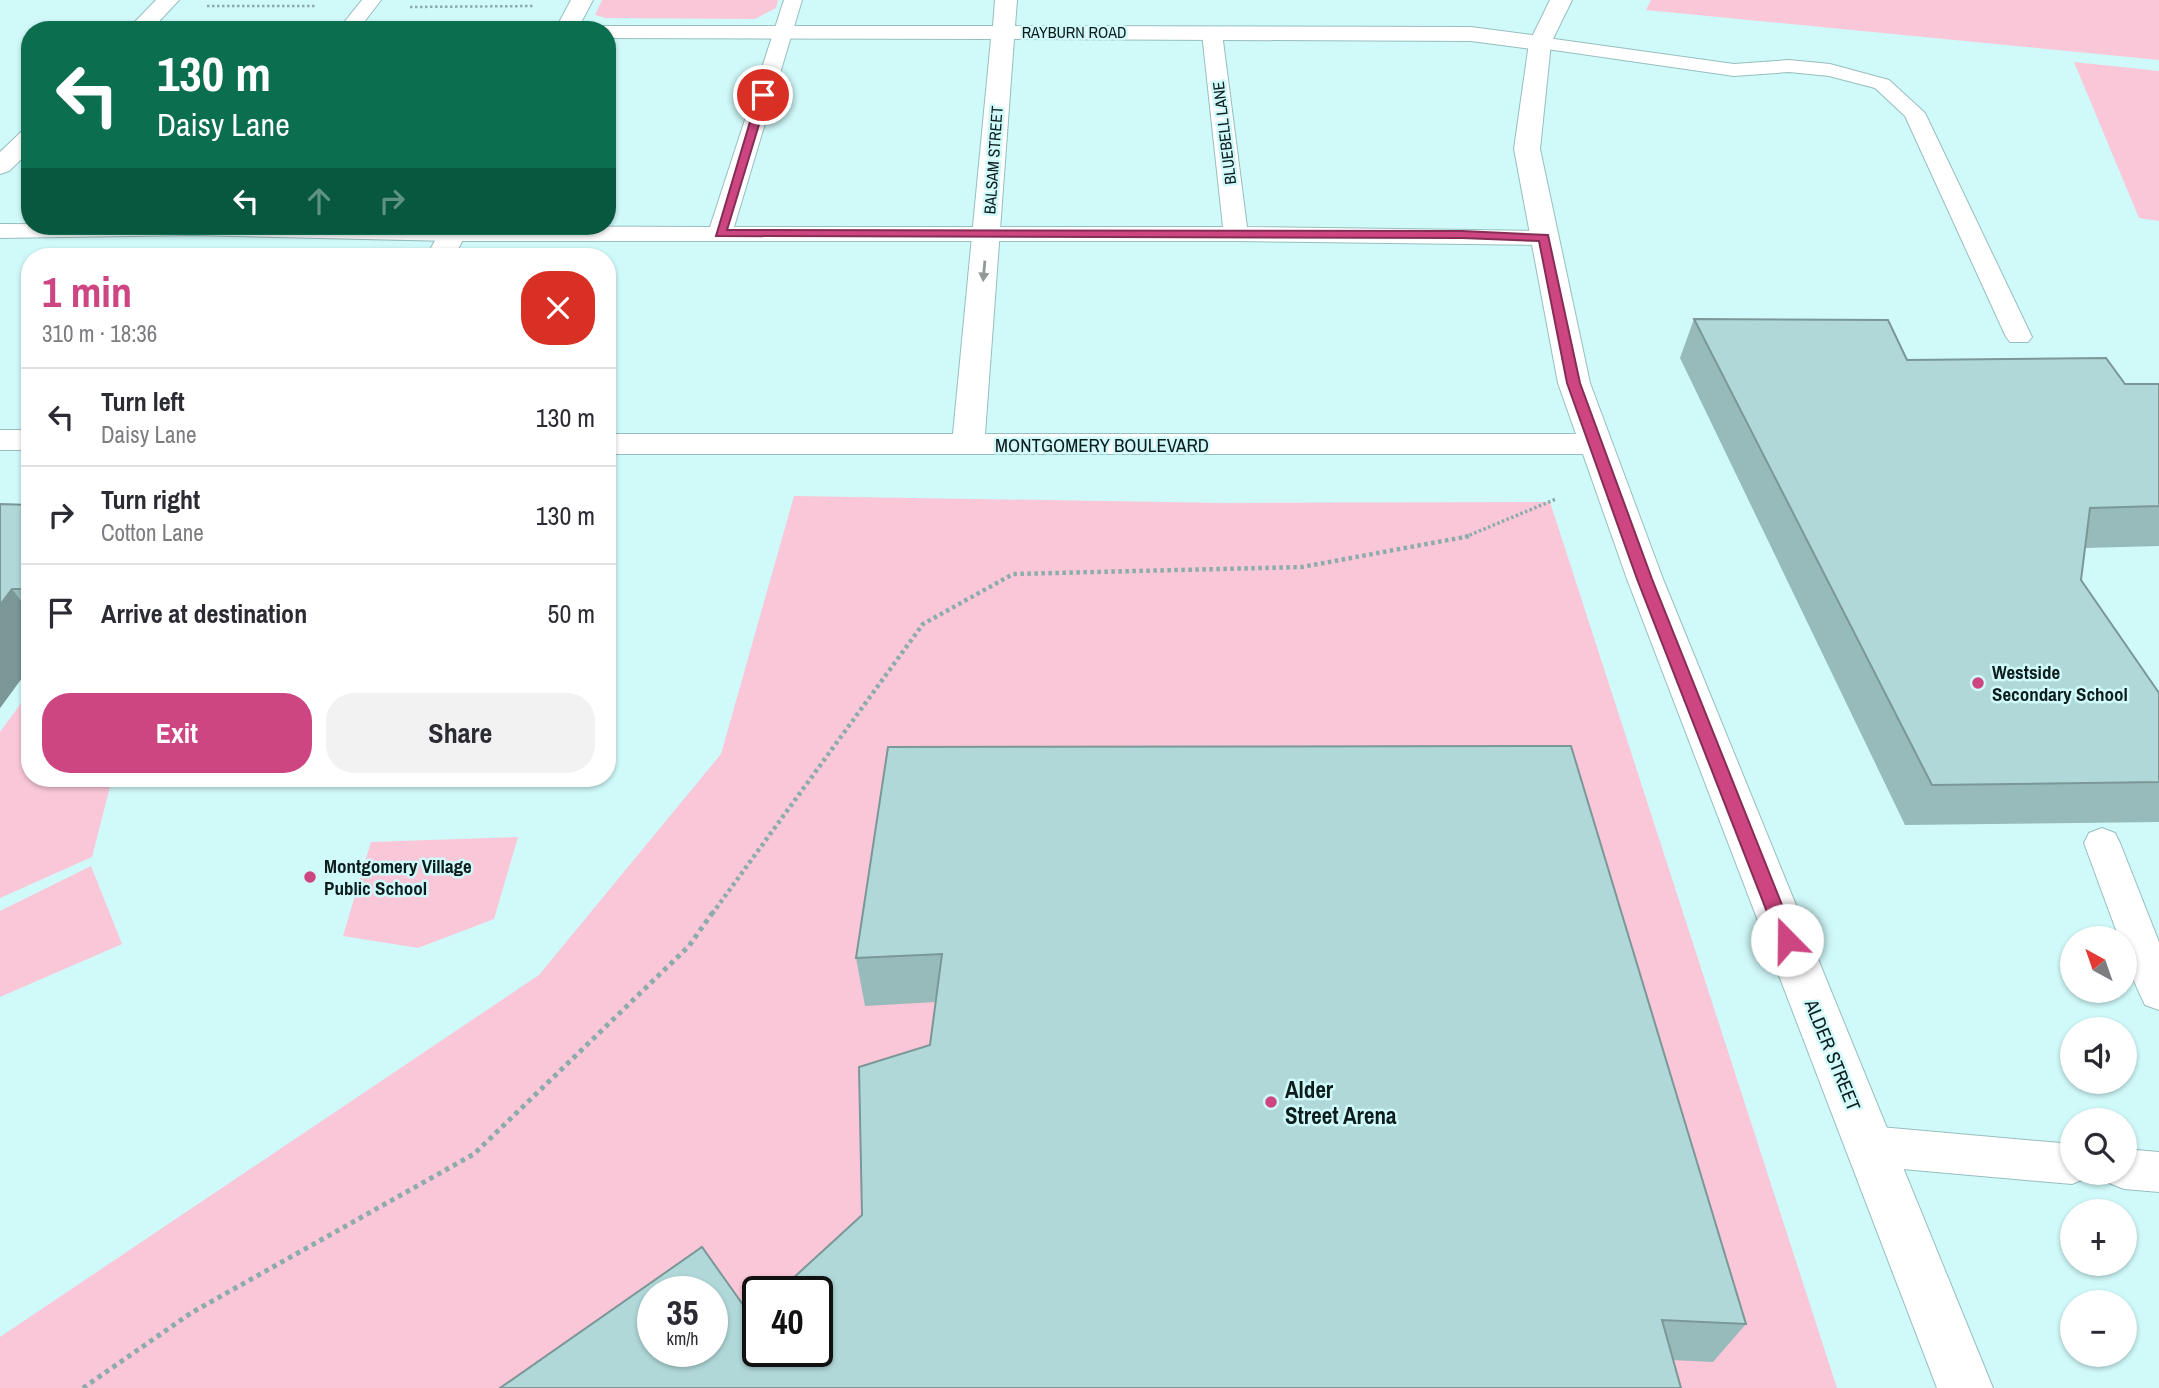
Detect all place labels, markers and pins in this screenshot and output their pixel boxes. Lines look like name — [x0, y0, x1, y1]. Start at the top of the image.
pin — [733, 65, 793, 125]
place label: Westside Secondary School — [1992, 659, 2128, 707]
marker: Westside Secondary School — [1970, 675, 1986, 691]
place label: Montgomery Village Public School — [324, 853, 472, 901]
marker: Montgomery Village Public School — [302, 869, 318, 885]
place label: Alder Street Arena — [1285, 1074, 1397, 1131]
marker: Alder Street Arena — [1263, 1094, 1279, 1110]

